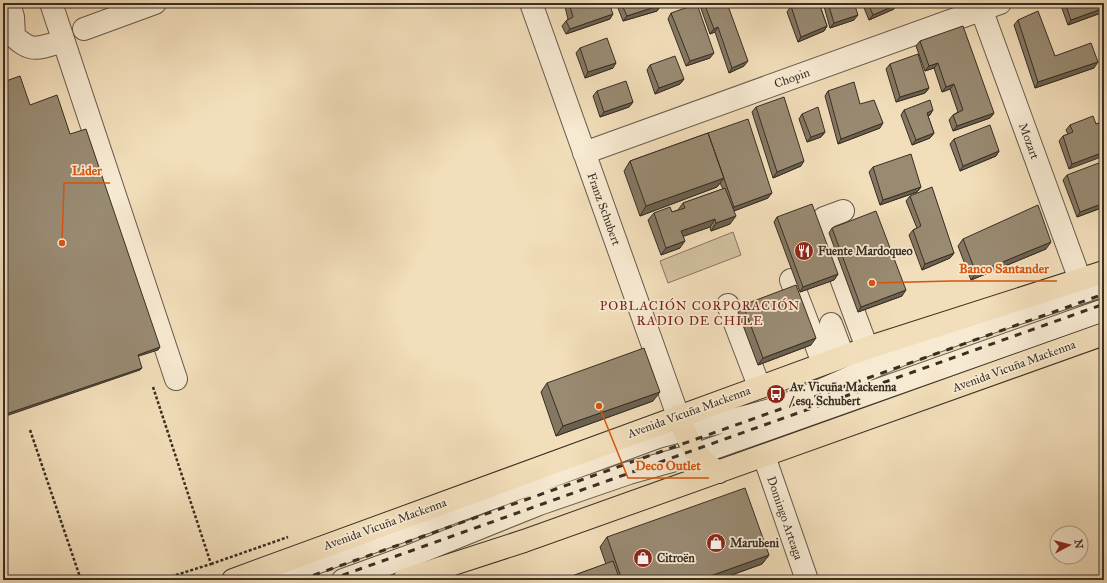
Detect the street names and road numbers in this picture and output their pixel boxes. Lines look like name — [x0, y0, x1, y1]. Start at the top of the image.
street label: Chopin — [772, 65, 812, 91]
street label: Mozart — [1016, 121, 1042, 162]
street label: Franz Schubert — [584, 171, 624, 248]
street label: Avenida Vicuña Mackenna — [950, 337, 1078, 395]
street label: Avenida Vicuña Mackenna — [625, 383, 753, 441]
street label: Domingo Arteaga — [763, 474, 806, 563]
street label: Avenida Vicuña Mackenna — [321, 495, 449, 553]

